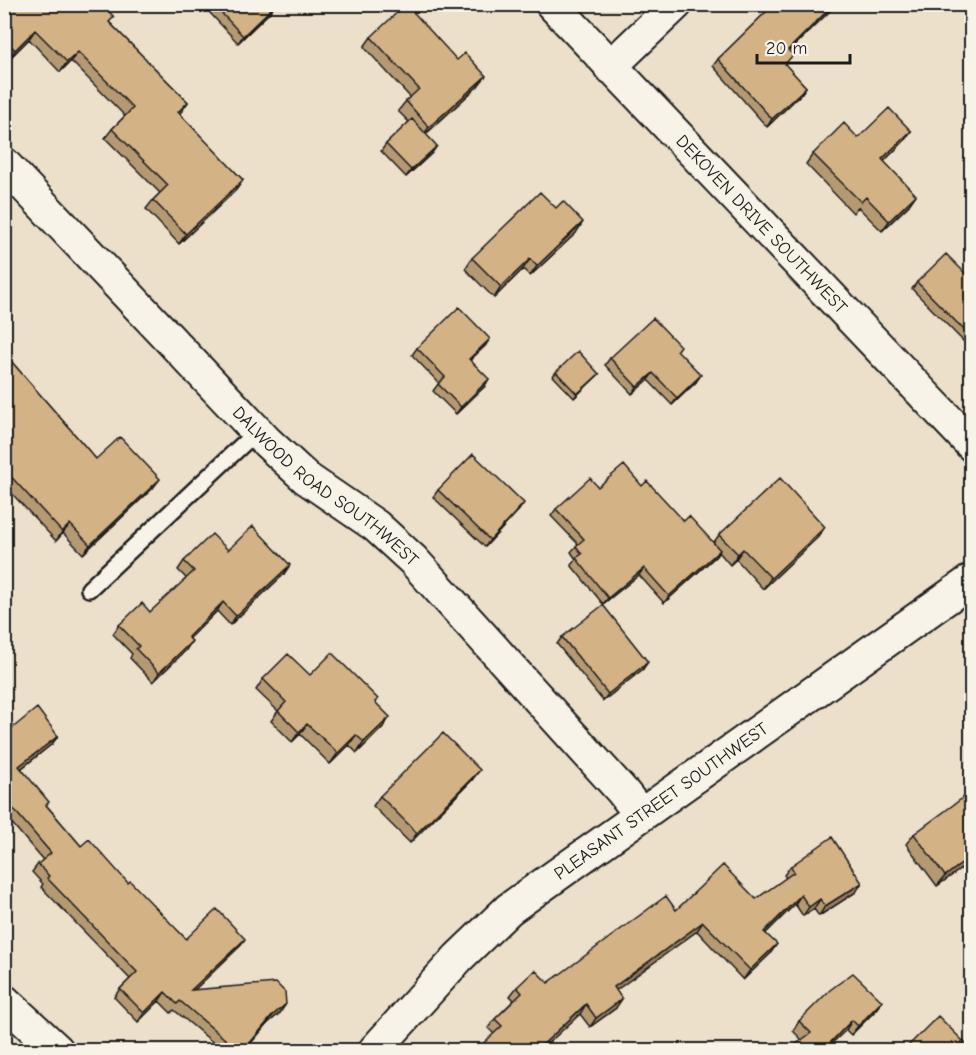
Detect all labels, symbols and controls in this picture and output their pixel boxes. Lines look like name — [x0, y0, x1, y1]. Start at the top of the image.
scale bar — [757, 27, 850, 65]
text: 20 m — [766, 38, 807, 59]
street label: DEKOVEN DRIVE SOUTHWEST — [671, 131, 852, 319]
street label: DALWOOD ROAD SOUTHWEST — [228, 402, 423, 571]
street label: PLEASANT STREET SOUTHWEST — [550, 718, 773, 885]

